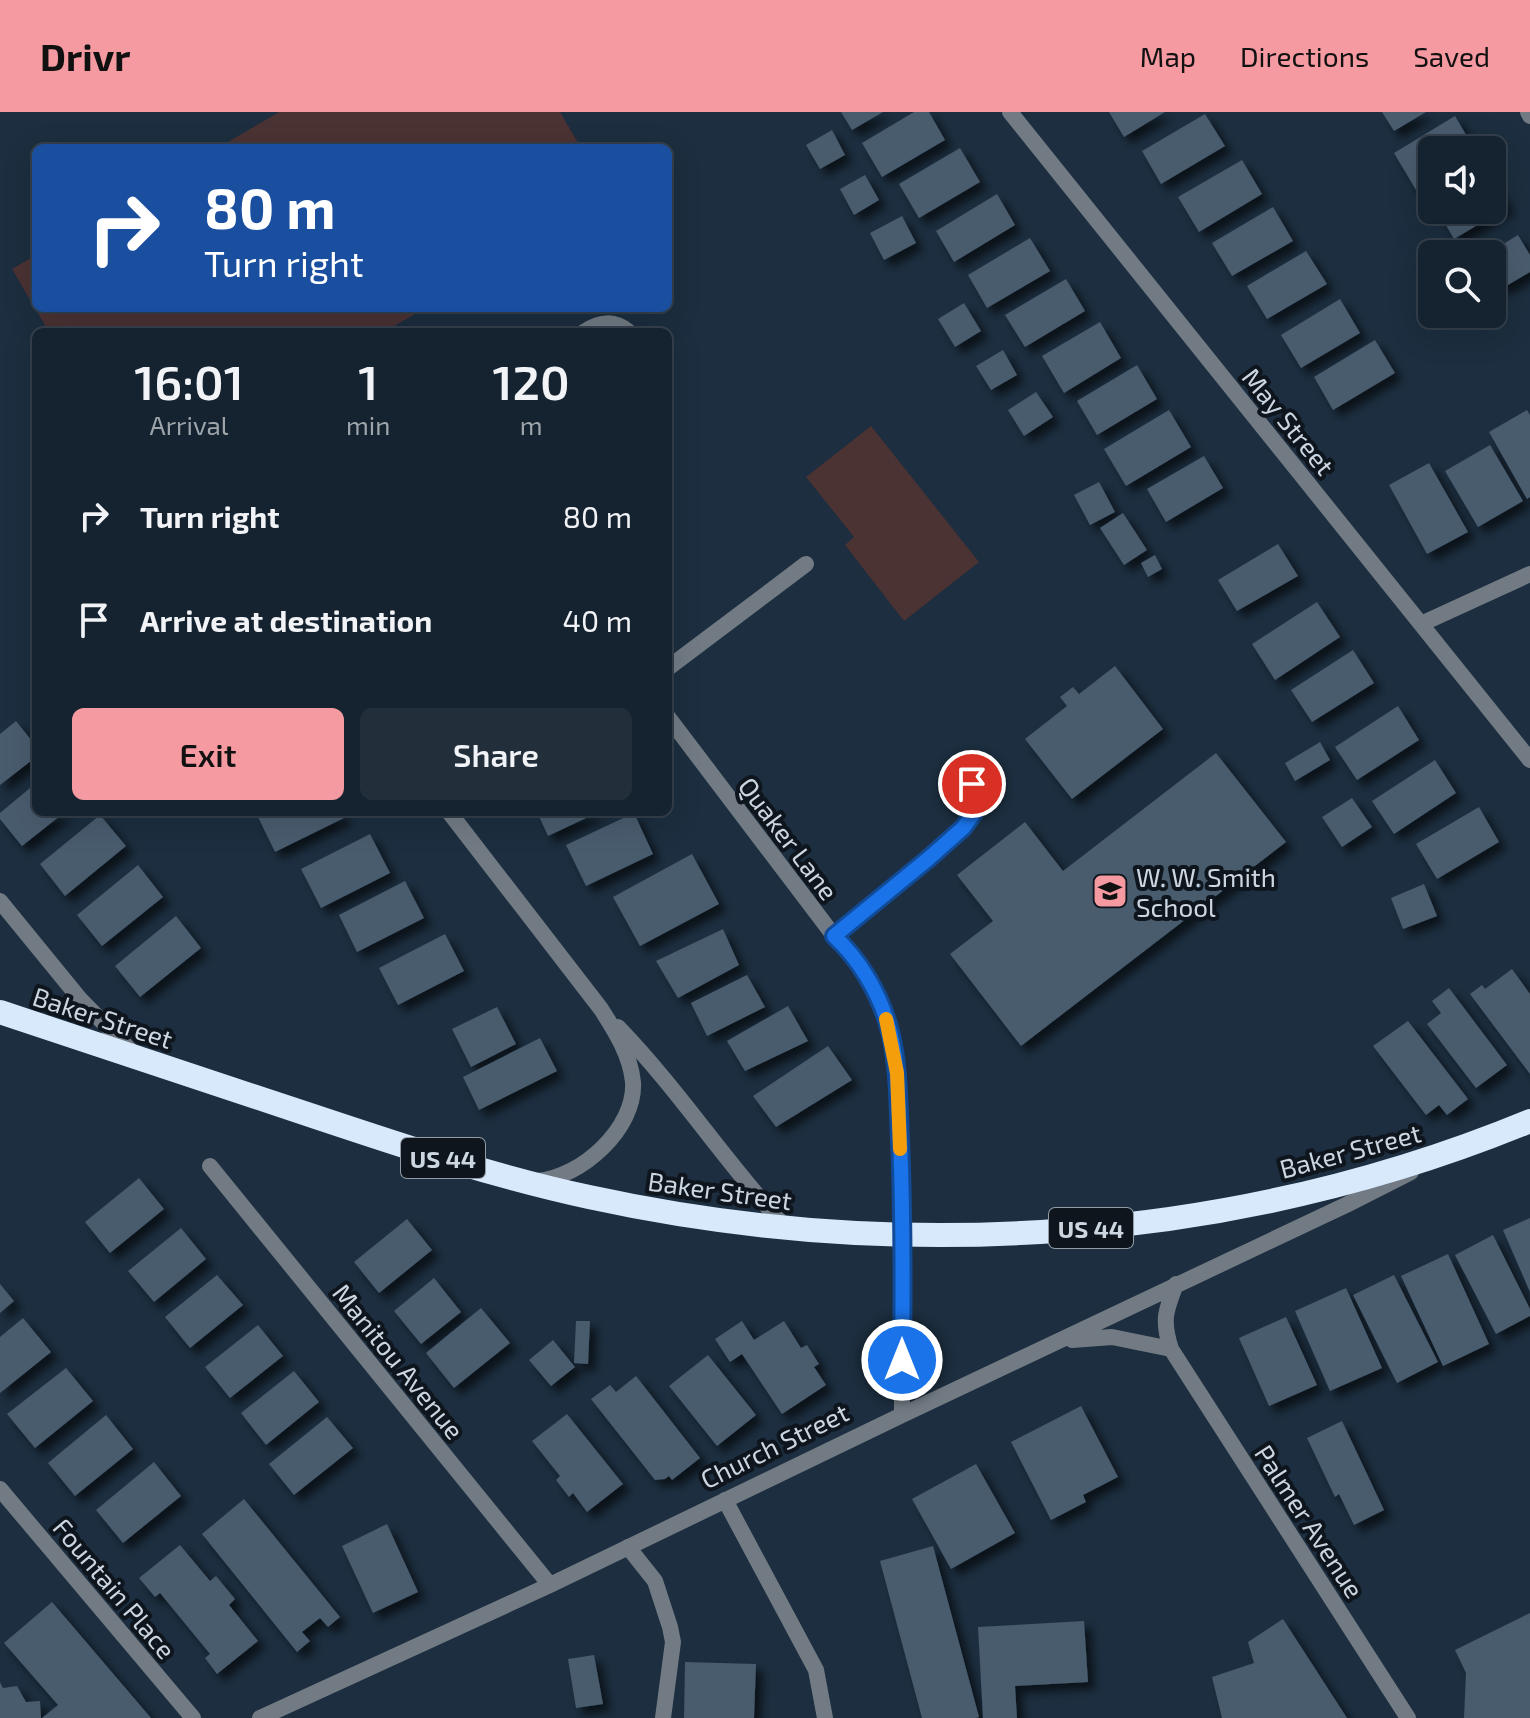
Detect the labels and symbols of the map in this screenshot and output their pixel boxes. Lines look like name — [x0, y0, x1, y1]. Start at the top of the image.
street label: May Street — [1237, 361, 1341, 481]
pin — [938, 750, 1006, 818]
street label: Quaker Lane — [733, 770, 845, 906]
place label: W. W. Smith School — [1136, 861, 1276, 922]
school or university icon: W. W. Smith School — [1091, 872, 1129, 910]
street label: Baker Street — [29, 980, 177, 1054]
street label: Baker Street — [1276, 1116, 1424, 1184]
road number: US 44 — [401, 1138, 485, 1178]
street label: Baker Street — [646, 1165, 794, 1215]
road number: US 44 — [1049, 1208, 1133, 1248]
street label: Manitou Avenue — [327, 1277, 471, 1445]
position arrow — [860, 1318, 944, 1402]
street label: Church Street — [695, 1396, 853, 1494]
street label: Palmer Avenue — [1249, 1439, 1371, 1603]
street label: Fountain Place — [47, 1512, 183, 1664]

